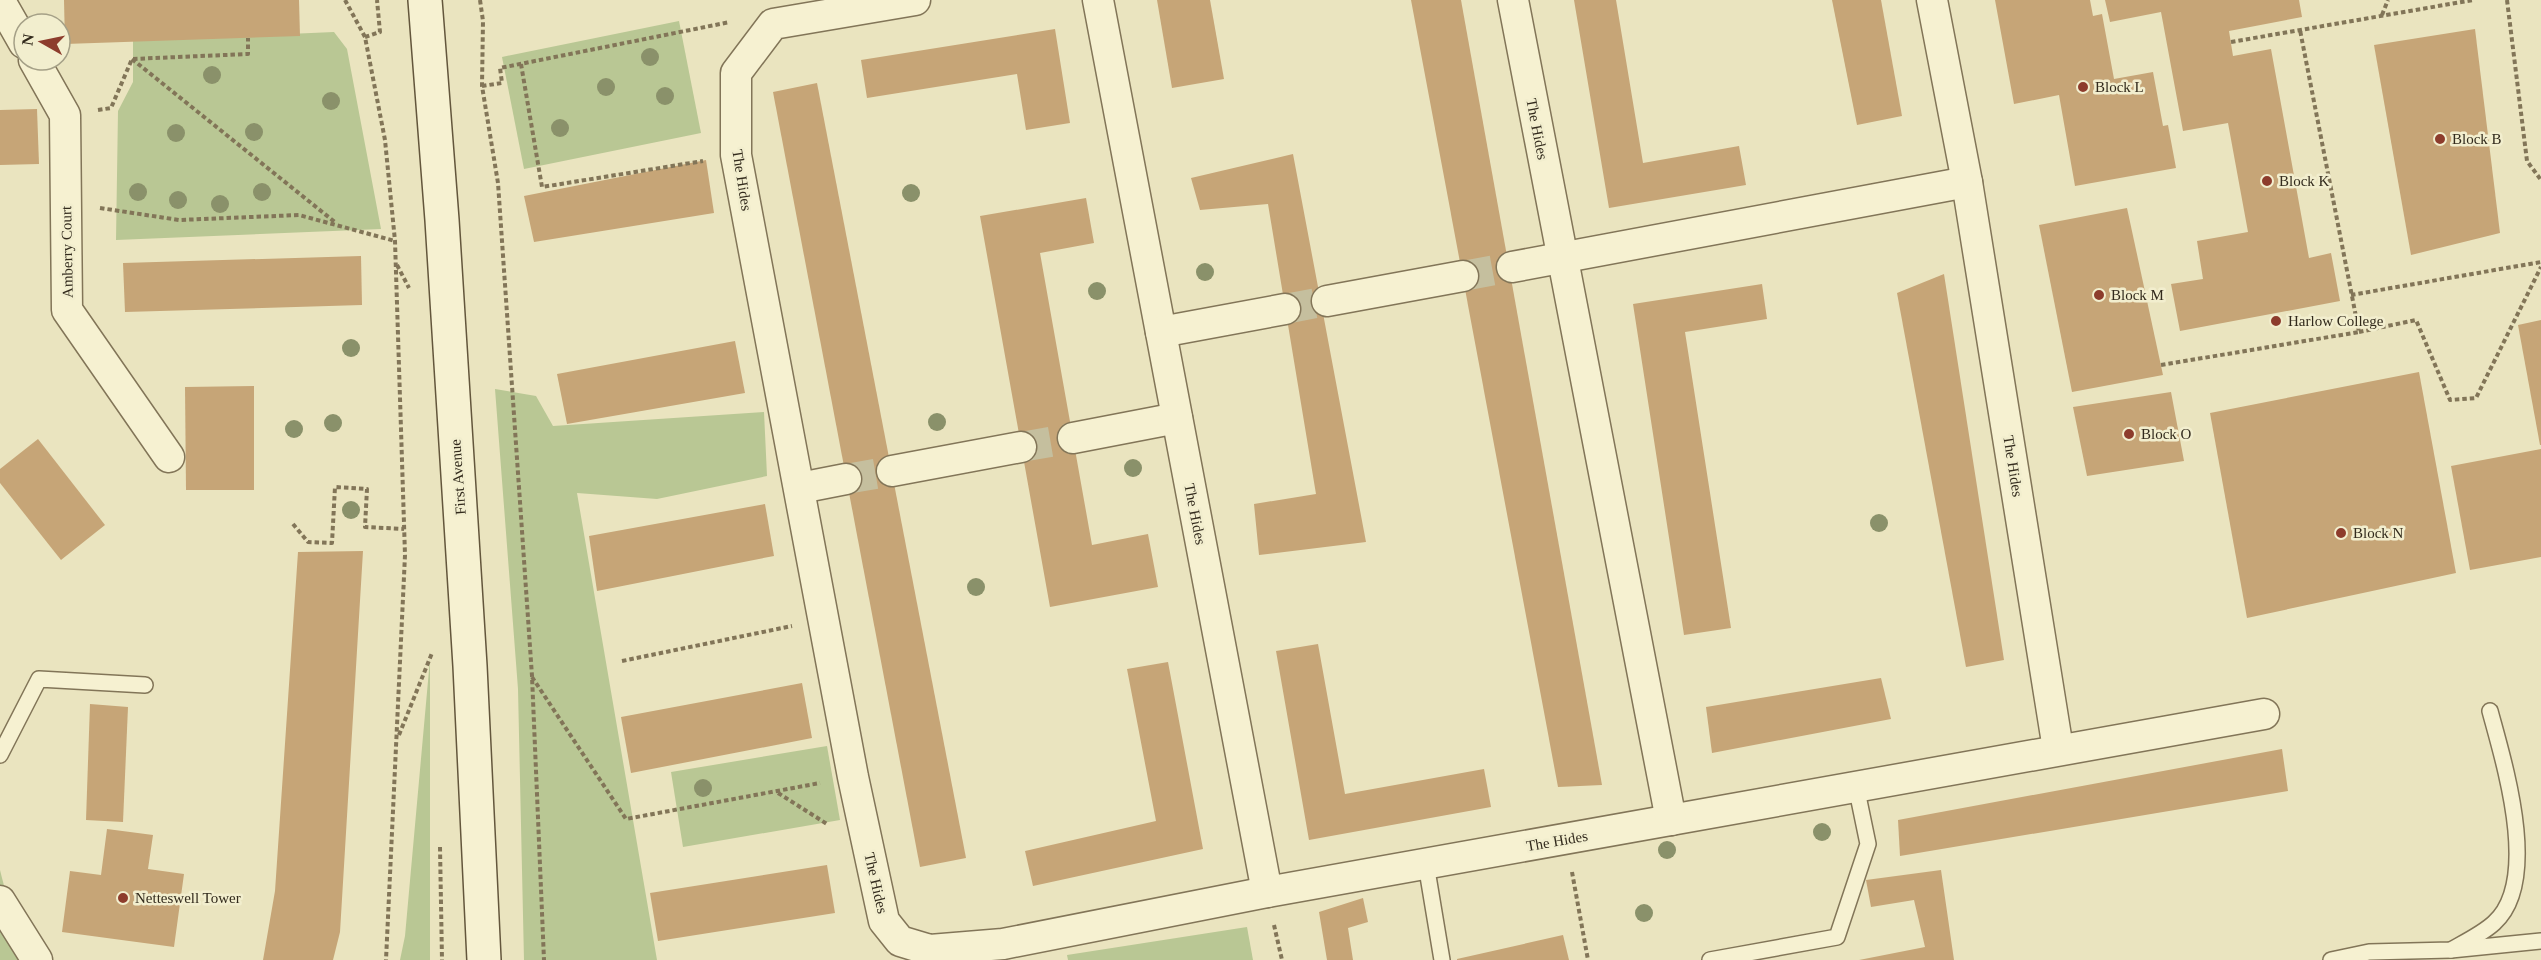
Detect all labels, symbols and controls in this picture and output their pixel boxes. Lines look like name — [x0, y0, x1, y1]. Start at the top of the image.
north arrow — [12, 12, 72, 72]
text: N — [18, 32, 37, 47]
place label: Block L — [2095, 79, 2144, 95]
marker: Block L — [2076, 80, 2090, 94]
street label: The Hides — [1523, 97, 1551, 161]
place label: Block B — [2452, 131, 2502, 147]
marker: Block B — [2433, 132, 2447, 146]
street label: The Hides — [729, 148, 755, 212]
place label: Block K — [2279, 173, 2330, 189]
marker: Block K — [2260, 174, 2274, 188]
street label: Amberry Court — [58, 205, 76, 298]
place label: Block M — [2111, 287, 2164, 303]
marker: Block M — [2092, 288, 2106, 302]
place label: Harlow College — [2288, 313, 2384, 329]
marker: Harlow College — [2269, 314, 2283, 328]
place label: Block O — [2141, 426, 2192, 442]
marker: Block O — [2122, 427, 2136, 441]
street label: The Hides — [2000, 434, 2026, 498]
street label: First Avenue — [447, 438, 469, 515]
street label: The Hides — [1181, 482, 1209, 546]
place label: Block N — [2353, 525, 2404, 541]
marker: Block N — [2334, 526, 2348, 540]
street label: The Hides — [1525, 828, 1589, 854]
street label: The Hides — [861, 851, 891, 915]
place label: Netteswell Tower — [135, 890, 241, 906]
marker: Netteswell Tower — [116, 891, 130, 905]

